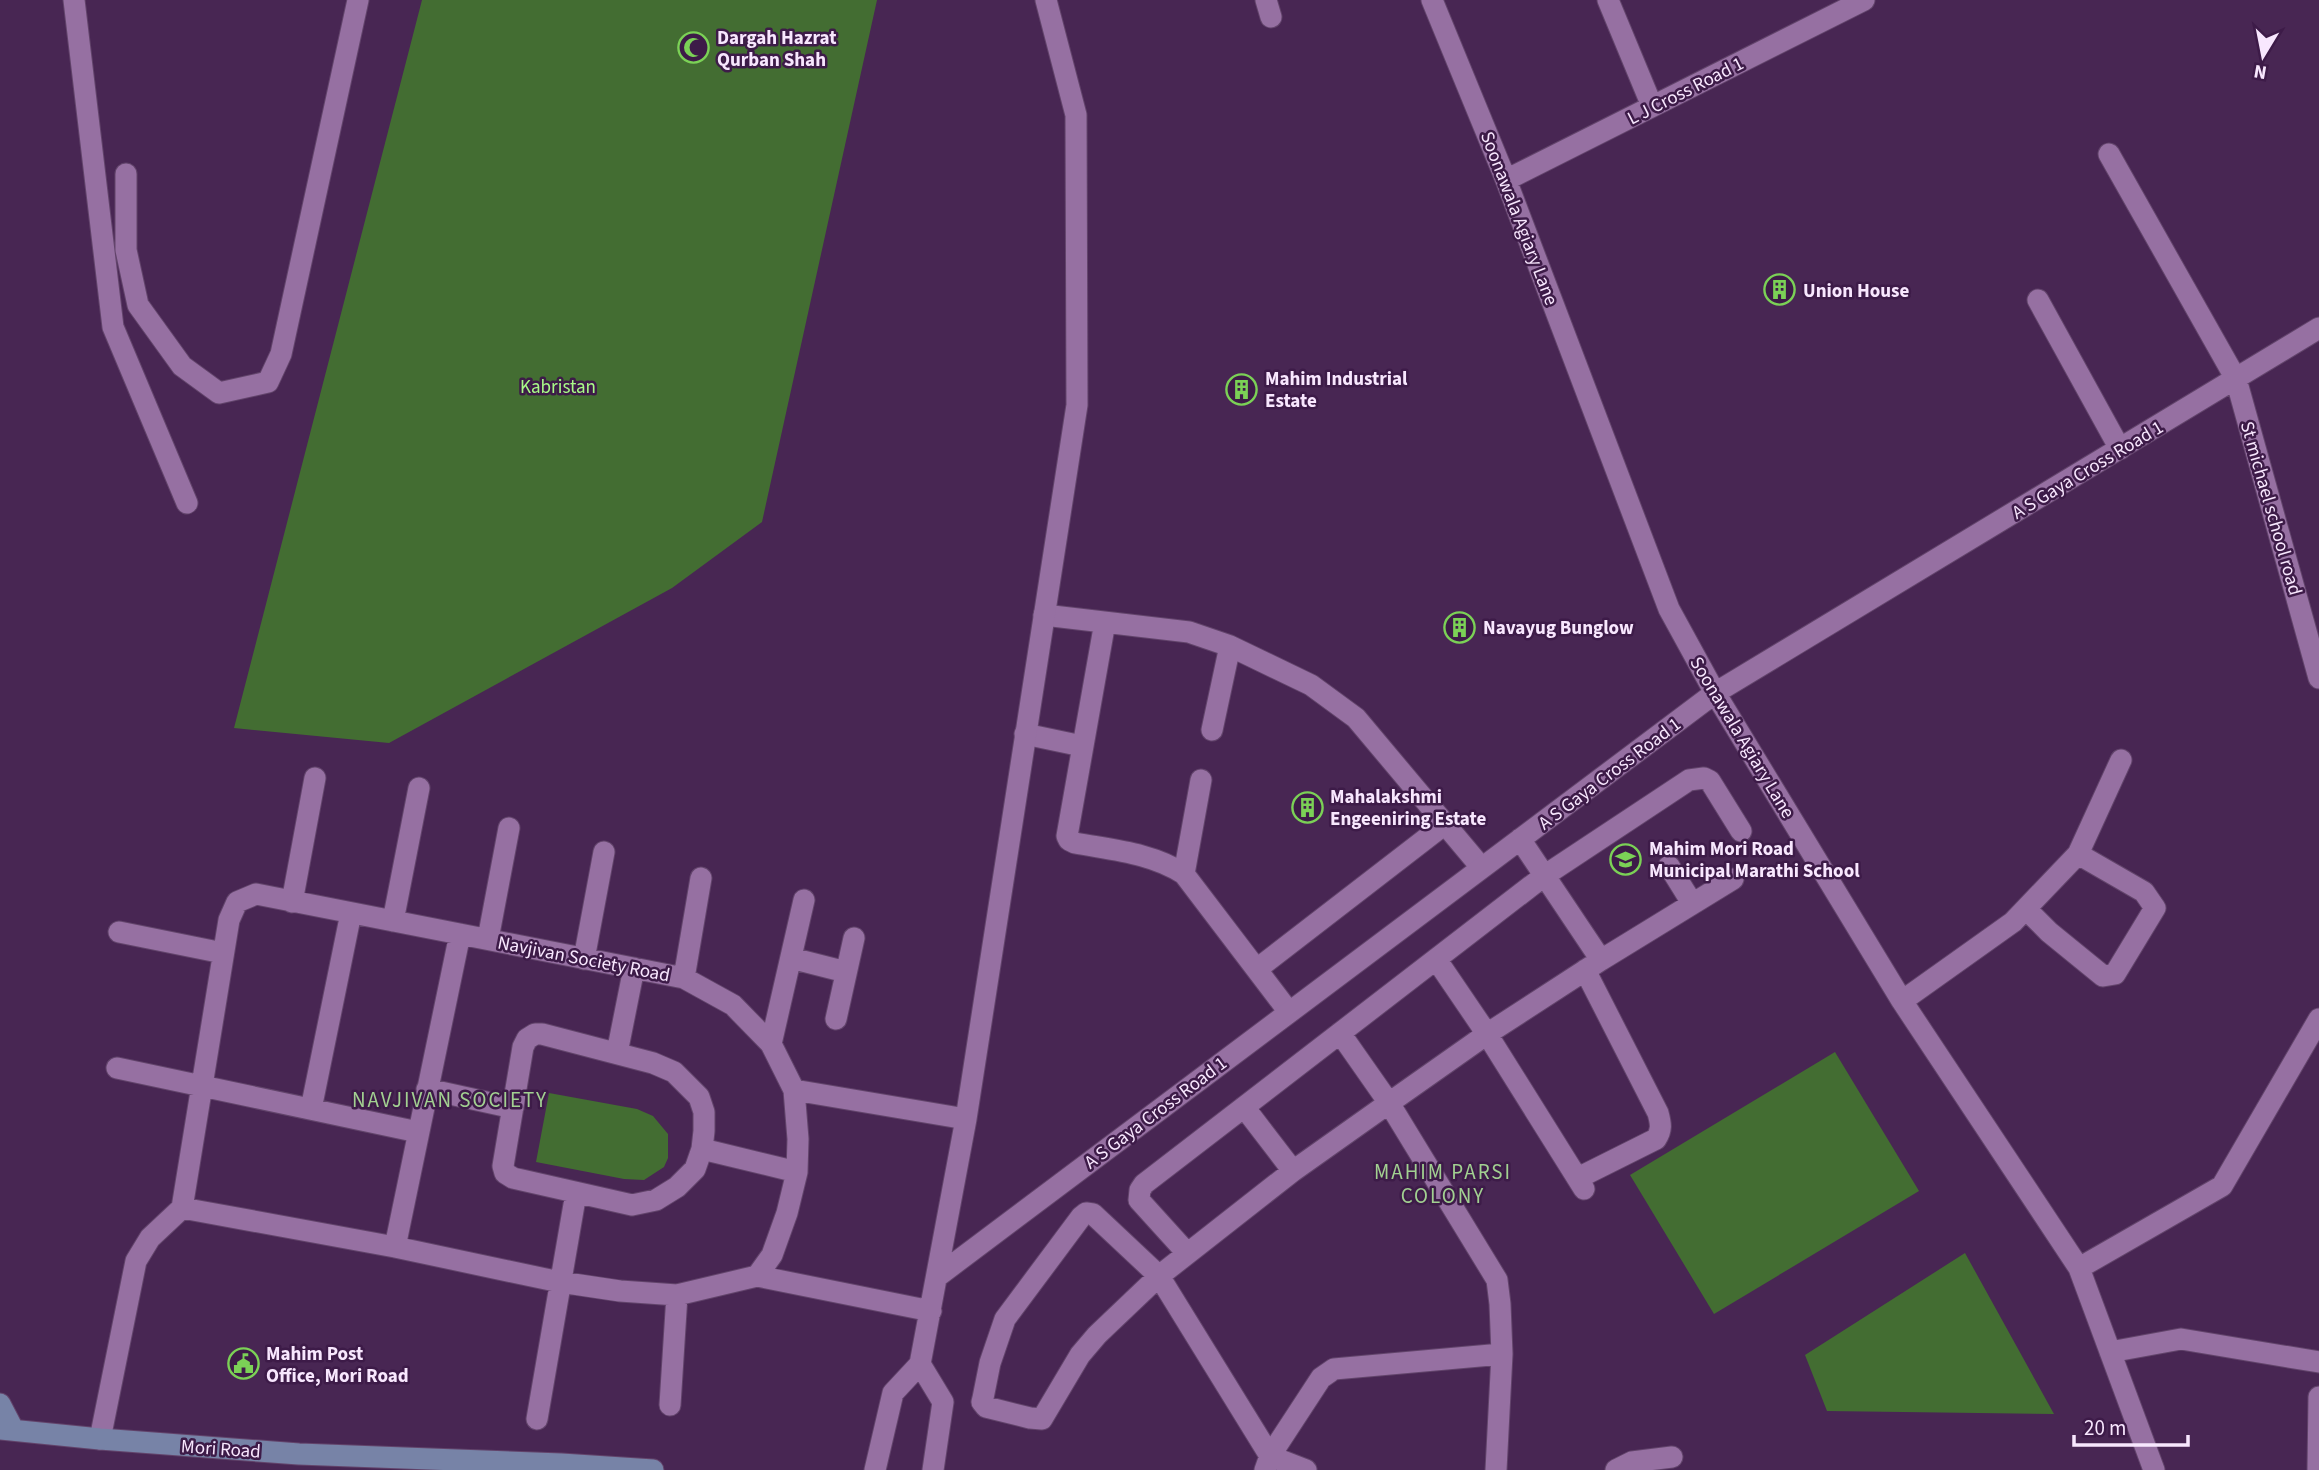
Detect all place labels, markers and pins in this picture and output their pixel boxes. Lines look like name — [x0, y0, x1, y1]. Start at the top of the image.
place label: Dargah Hazrat Qurban Shah — [717, 25, 836, 74]
mosque icon: Dargah Hazrat Qurban Shah — [677, 31, 711, 65]
building icon: Union House — [1763, 273, 1797, 307]
place label: Union House — [1803, 278, 1910, 305]
place label: Mahim Industrial Estate — [1265, 366, 1408, 415]
building icon: Mahim Industrial Estate — [1225, 372, 1259, 406]
building icon: Navayug Bunglow — [1443, 610, 1477, 644]
place label: Navayug Bunglow — [1483, 615, 1634, 642]
place label: Mahalakshmi Engeeniring Estate — [1330, 784, 1486, 833]
building icon: Mahalakshmi Engeeniring Estate — [1290, 790, 1324, 824]
place label: Mahim Mori Road Municipal Marathi School — [1649, 836, 1860, 885]
school or university icon: Mahim Mori Road Municipal Marathi School — [1609, 842, 1643, 876]
place label: Mahim Post Office, Mori Road — [266, 1341, 409, 1390]
public building icon: Mahim Post Office, Mori Road — [226, 1347, 260, 1381]

